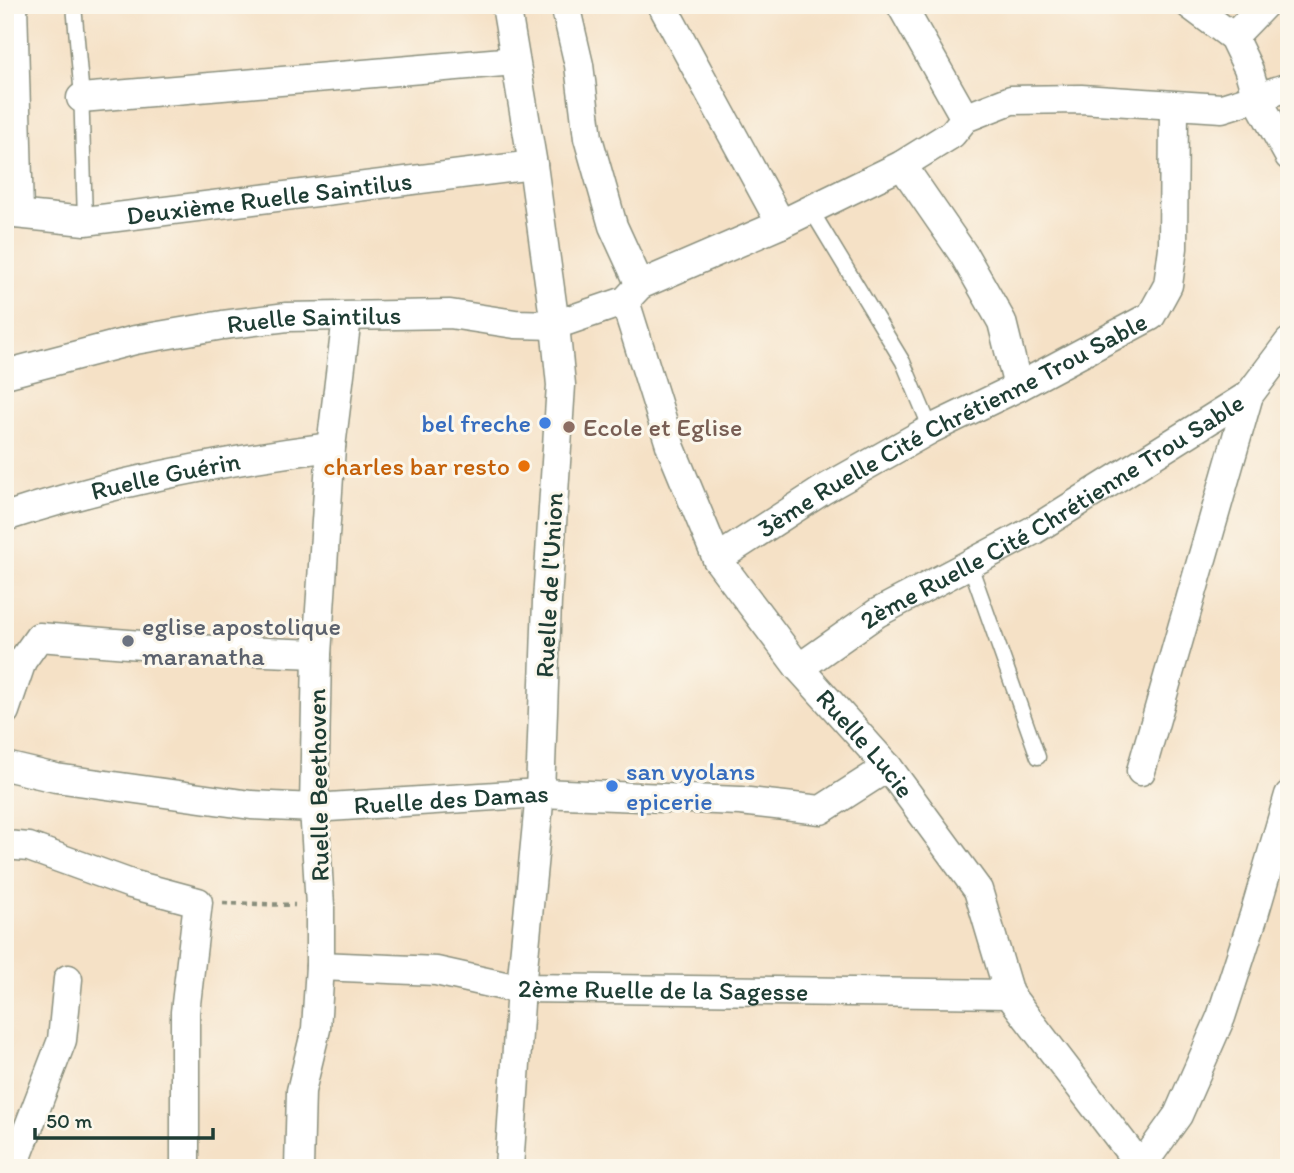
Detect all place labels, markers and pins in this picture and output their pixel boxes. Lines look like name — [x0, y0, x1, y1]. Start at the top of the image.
place label: bel freche — [421, 407, 531, 439]
place label: Ecole et Eglise — [583, 411, 742, 443]
marker: bel freche — [537, 415, 553, 431]
marker: Ecole et Eglise — [561, 419, 577, 435]
place label: charles bar resto — [323, 450, 510, 482]
marker: charles bar resto — [516, 458, 532, 474]
place label: eglise apostolique maranatha — [142, 610, 341, 672]
marker: eglise apostolique maranatha — [120, 633, 136, 649]
place label: san vyolans epicerie — [626, 755, 755, 817]
marker: san vyolans epicerie — [604, 778, 620, 794]

